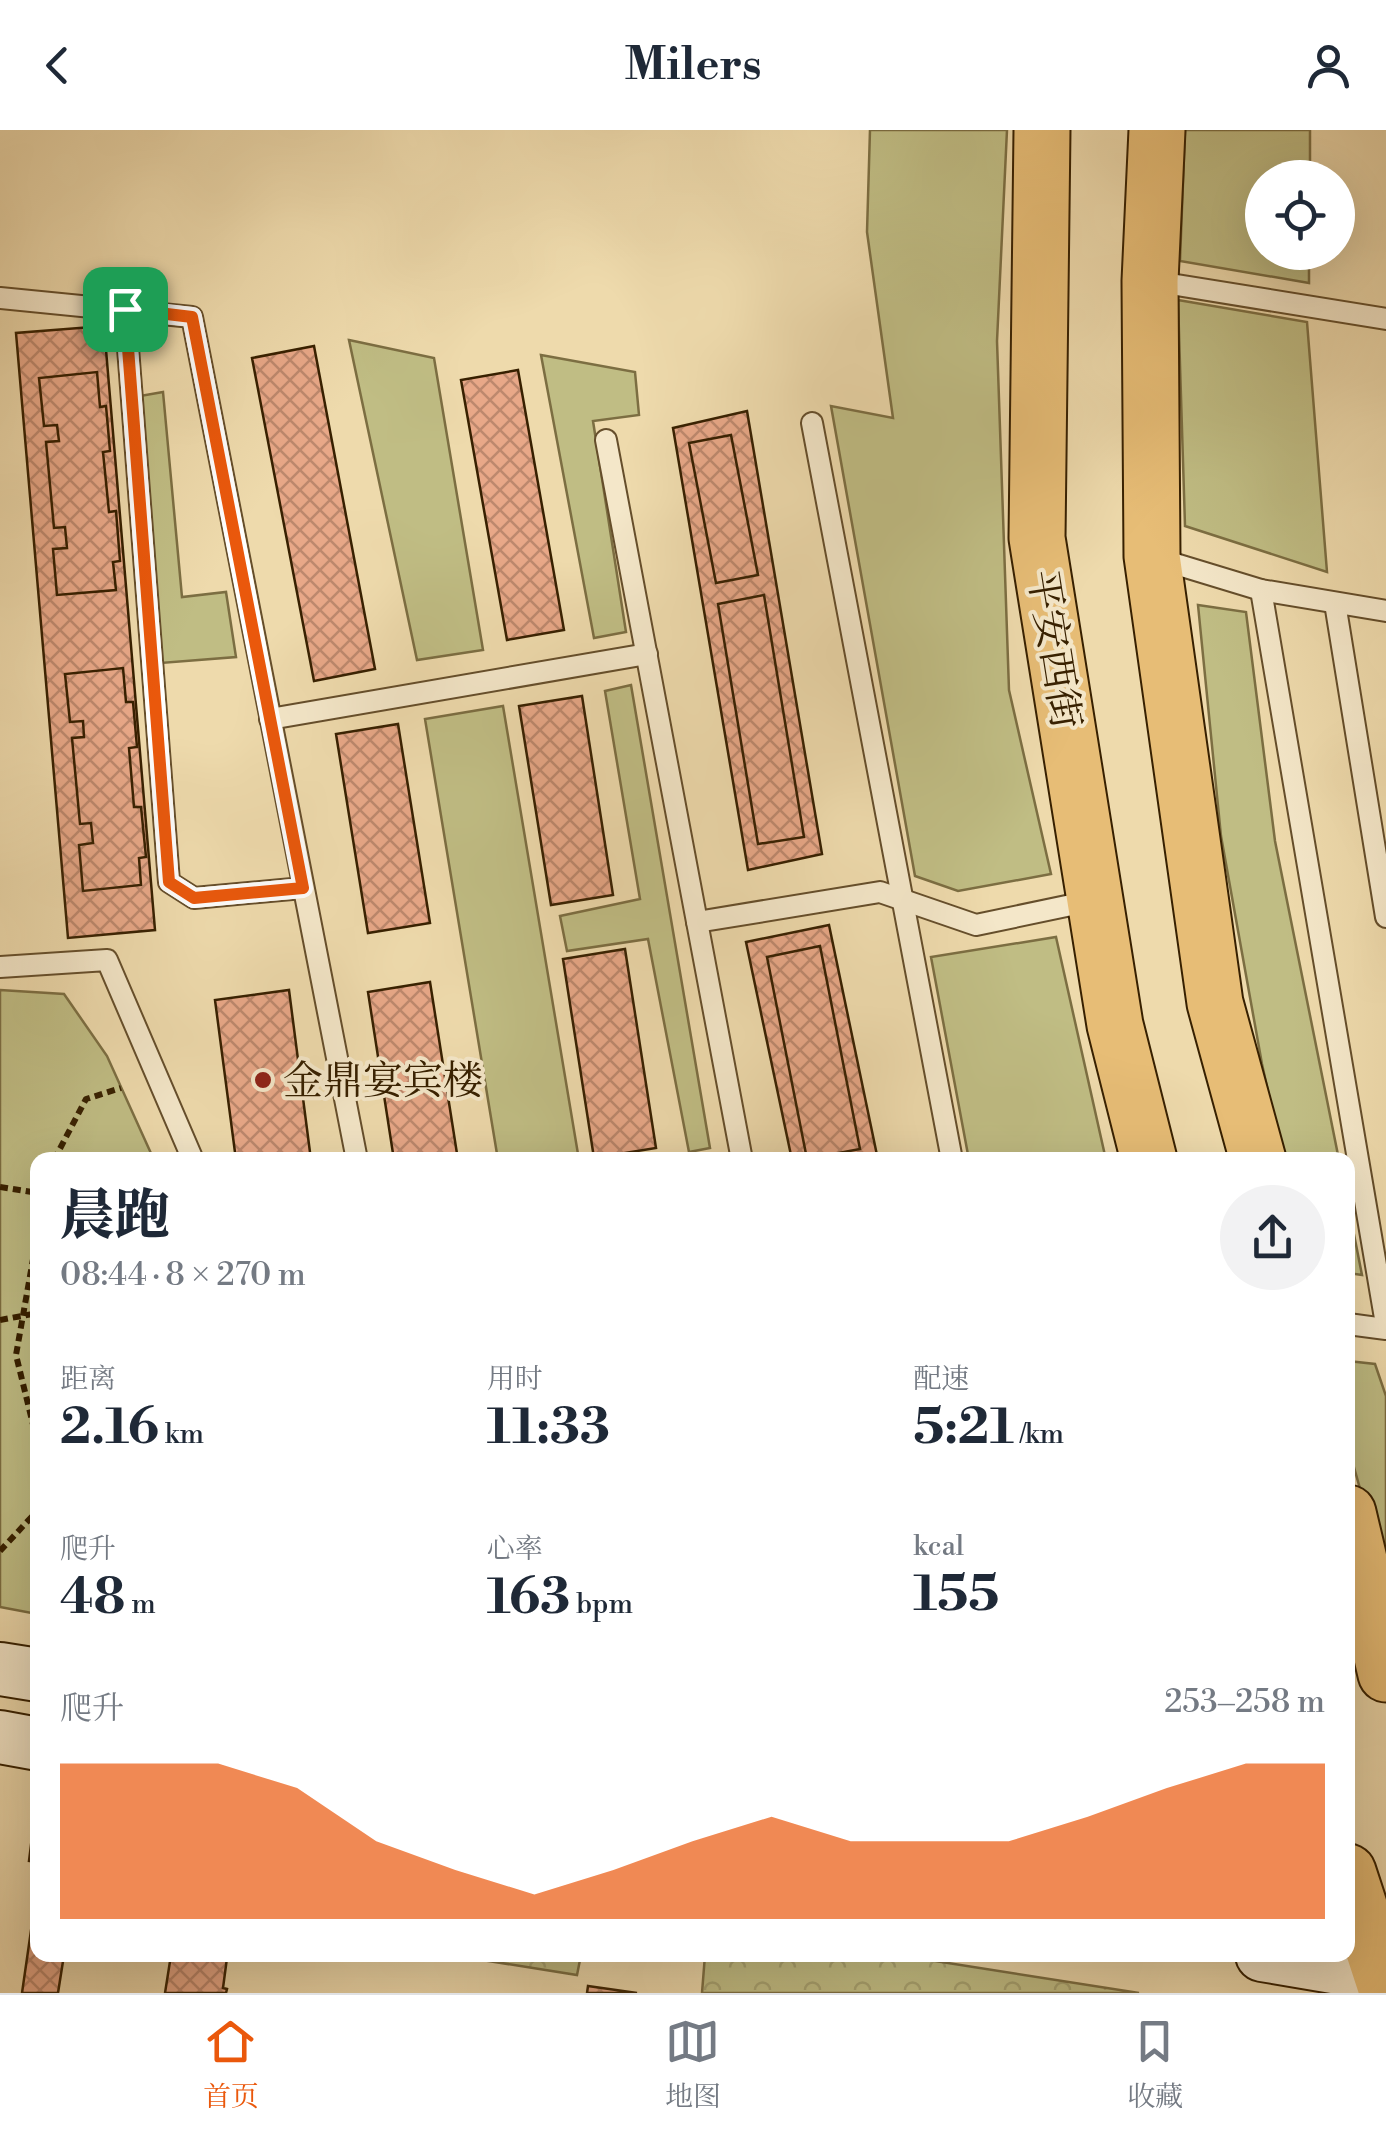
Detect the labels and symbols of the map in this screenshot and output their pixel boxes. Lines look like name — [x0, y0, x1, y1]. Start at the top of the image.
pin — [83, 267, 168, 352]
street label: 平安西街 — [1016, 566, 1090, 732]
place label: 金鼎宴宾楼 — [283, 1057, 483, 1107]
marker: 金鼎宴宾楼 — [252, 1069, 274, 1091]

